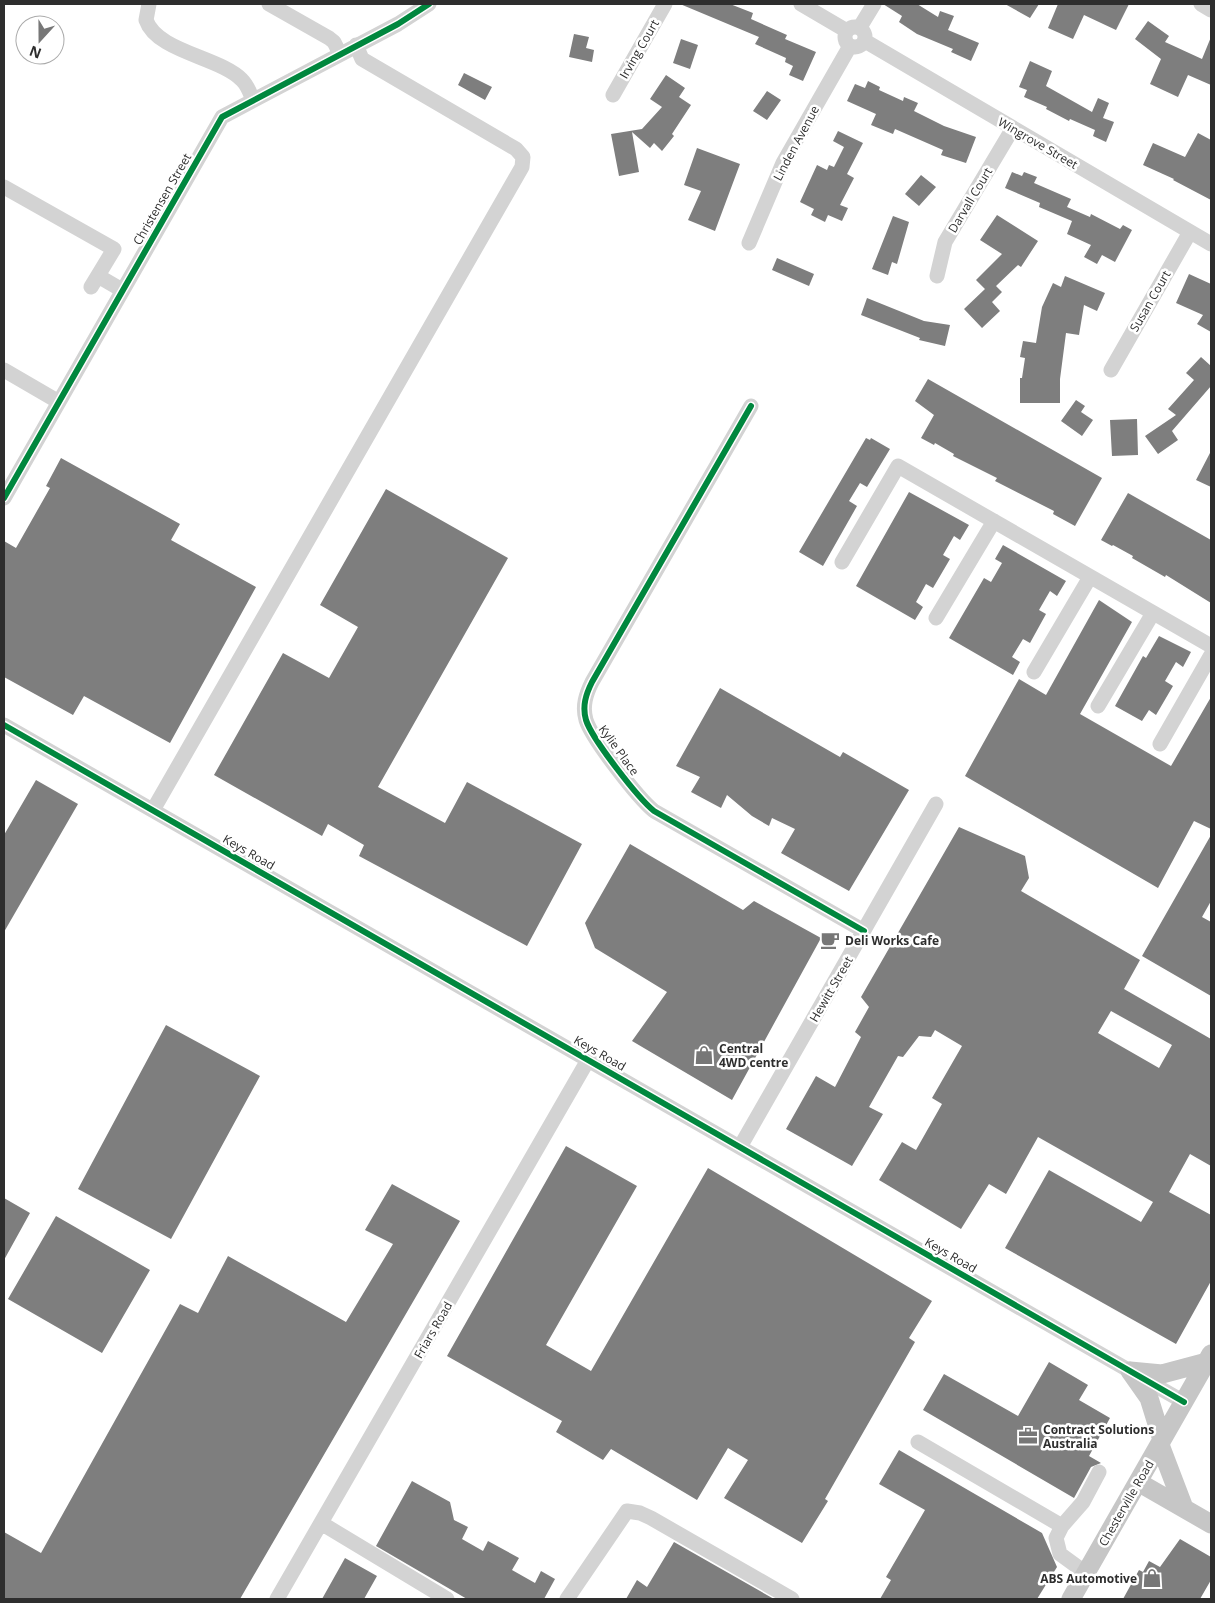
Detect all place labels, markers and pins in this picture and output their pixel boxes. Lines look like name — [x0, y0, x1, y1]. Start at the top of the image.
cafe icon: Deli Works Cafe — [819, 929, 841, 951]
place label: Deli Works Cafe — [845, 932, 939, 949]
place label: Central 4WD centre — [719, 1040, 788, 1071]
shop icon: Central 4WD centre — [693, 1044, 715, 1066]
place label: Contract Solutions Australia — [1043, 1421, 1154, 1452]
office icon: Contract Solutions Australia — [1017, 1425, 1039, 1447]
shop icon: ABS Automotive — [1141, 1567, 1163, 1589]
place label: ABS Automotive — [1040, 1570, 1137, 1587]

